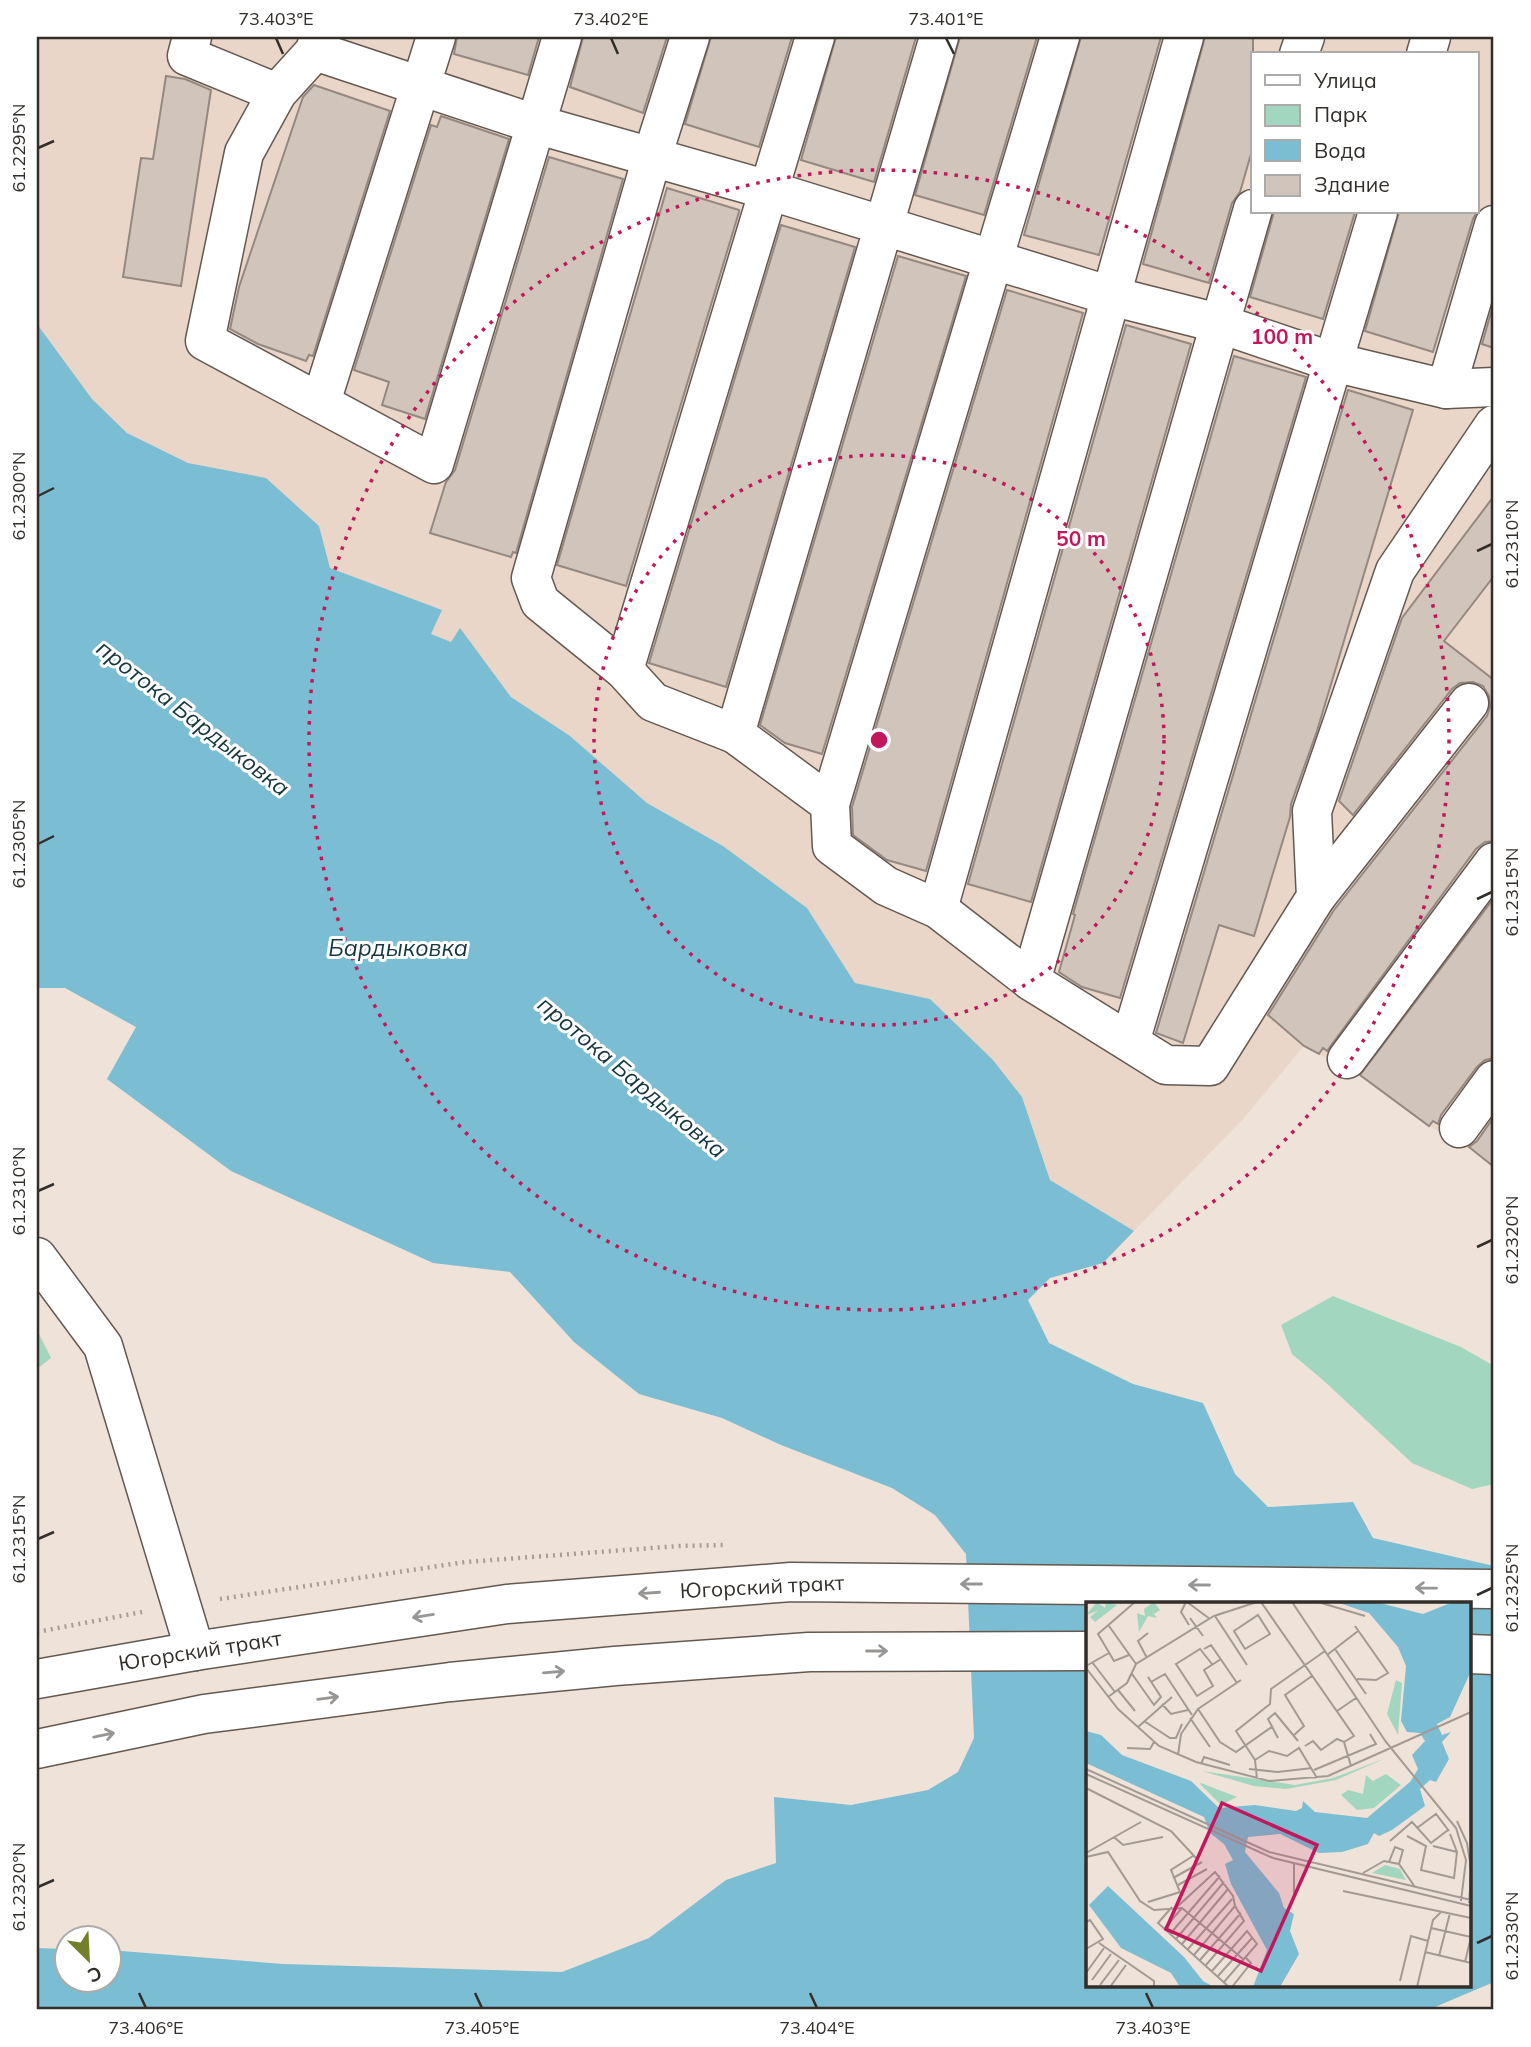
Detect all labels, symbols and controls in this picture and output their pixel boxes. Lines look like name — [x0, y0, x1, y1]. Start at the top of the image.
text: 73.403°E — [238, 7, 314, 30]
text: 73.402°E — [573, 7, 649, 30]
text: 73.401°E — [908, 7, 984, 30]
legend — [1251, 52, 1478, 214]
text: Улица — [1313, 67, 1377, 93]
text: Парк — [1314, 101, 1368, 127]
text: 61.2295°N — [7, 103, 30, 193]
text: Вода — [1314, 137, 1366, 163]
text: Здание — [1314, 171, 1390, 197]
text: 100 m — [1251, 323, 1313, 349]
text: 61.2300°N — [7, 451, 30, 541]
text: 61.2310°N — [1500, 499, 1523, 589]
text: 50 m — [1056, 525, 1106, 551]
water label: протока Бардыковка — [91, 633, 296, 802]
centre of rings — [867, 728, 891, 752]
text: 61.2305°N — [7, 799, 30, 889]
text: 61.2315°N — [1500, 847, 1523, 937]
water label: Бардыковка — [328, 933, 468, 962]
water label: протока Бардыковка — [532, 989, 732, 1164]
text: 61.2310°N — [7, 1146, 30, 1236]
text: 61.2320°N — [1500, 1195, 1523, 1285]
text: 61.2315°N — [7, 1494, 30, 1584]
text: 61.2325°N — [1500, 1543, 1523, 1633]
street label: Югорский тракт — [679, 1569, 845, 1603]
one-way arrow — [960, 1577, 983, 1591]
one-way arrow — [1187, 1578, 1210, 1592]
one-way arrow — [1415, 1581, 1438, 1594]
one-way arrow — [638, 1587, 661, 1600]
inset map — [1086, 1602, 1472, 1988]
one-way arrow — [412, 1610, 435, 1623]
street label: Югорский тракт — [117, 1624, 284, 1676]
one-way arrow — [865, 1644, 888, 1658]
one-way arrow — [542, 1665, 565, 1678]
one-way arrow — [316, 1691, 339, 1704]
one-way arrow — [92, 1728, 115, 1742]
text: 61.2320°N — [7, 1842, 30, 1932]
text: 61.2330°N — [1500, 1891, 1523, 1981]
north arrow — [52, 1924, 122, 1994]
text: С — [84, 1961, 106, 1988]
text: 73.406°E — [108, 2016, 184, 2039]
text: 73.405°E — [444, 2016, 520, 2039]
text: 73.404°E — [779, 2016, 855, 2039]
text: 73.403°E — [1115, 2016, 1191, 2039]

